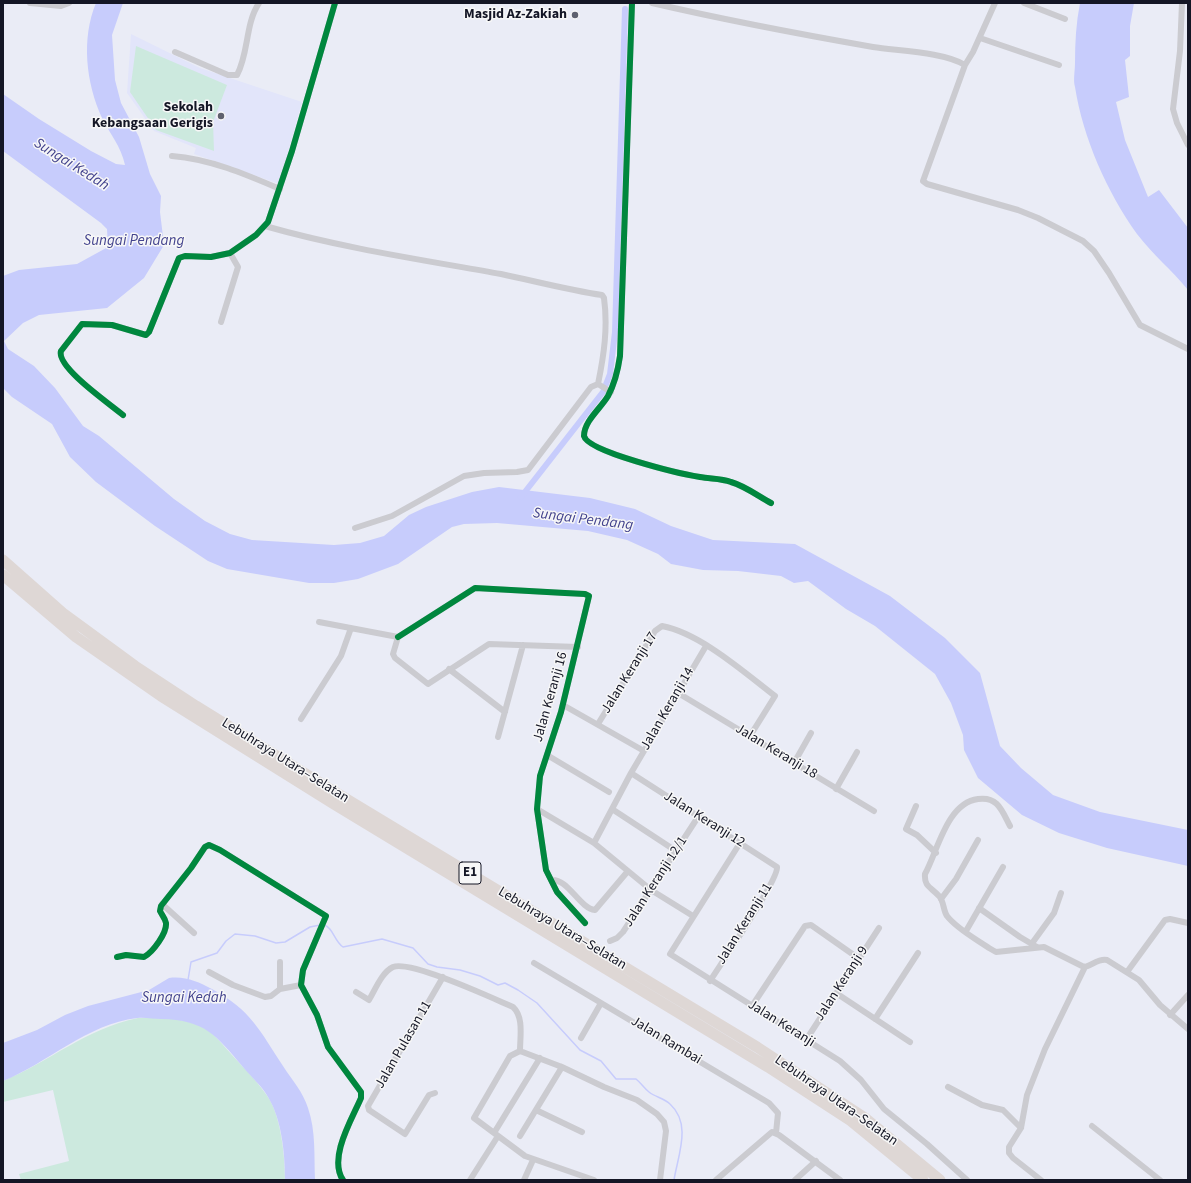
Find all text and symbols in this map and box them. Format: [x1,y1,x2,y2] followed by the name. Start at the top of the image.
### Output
[464,7,567,23] place label: Masjid Az-Zakiah
[570,10,580,20] marker: Masjid Az-Zakiah
[92,100,213,132] place label: Sekolah Kebangsaan Gerigis
[216,111,226,121] marker: Sekolah Kebangsaan Gerigis
[30,135,112,195] water label: Sungai Kedah
[84,233,184,251] water label: Sungai Pendang
[532,505,634,535] water label: Sungai Pendang
[598,629,662,717] street label: Jalan Keranji 17
[530,650,572,744] street label: Jalan Keranji 16
[638,665,698,753] street label: Jalan Keranji 14
[218,715,352,807] street label: Lebuhraya Utara–Selatan
[732,721,820,783] street label: Jalan Keranji 18
[660,788,748,852] street label: Jalan Keranji 12
[620,834,692,930] street label: Jalan Keranji 12/1
[459,862,481,884] road number: E1
[713,880,777,968] street label: Jalan Keranji 11
[495,884,629,974] street label: Lebuhraya Utara–Selatan
[812,943,872,1025] street label: Jalan Keranji 9
[141,990,227,1008] water label: Sungai Kedah
[744,997,818,1051] street label: Jalan Keranji
[372,998,436,1092] street label: Jalan Pulasan 11
[628,1013,704,1069] street label: Jalan Rambai
[771,1052,901,1150] street label: Lebuhraya Utara–Selatan

